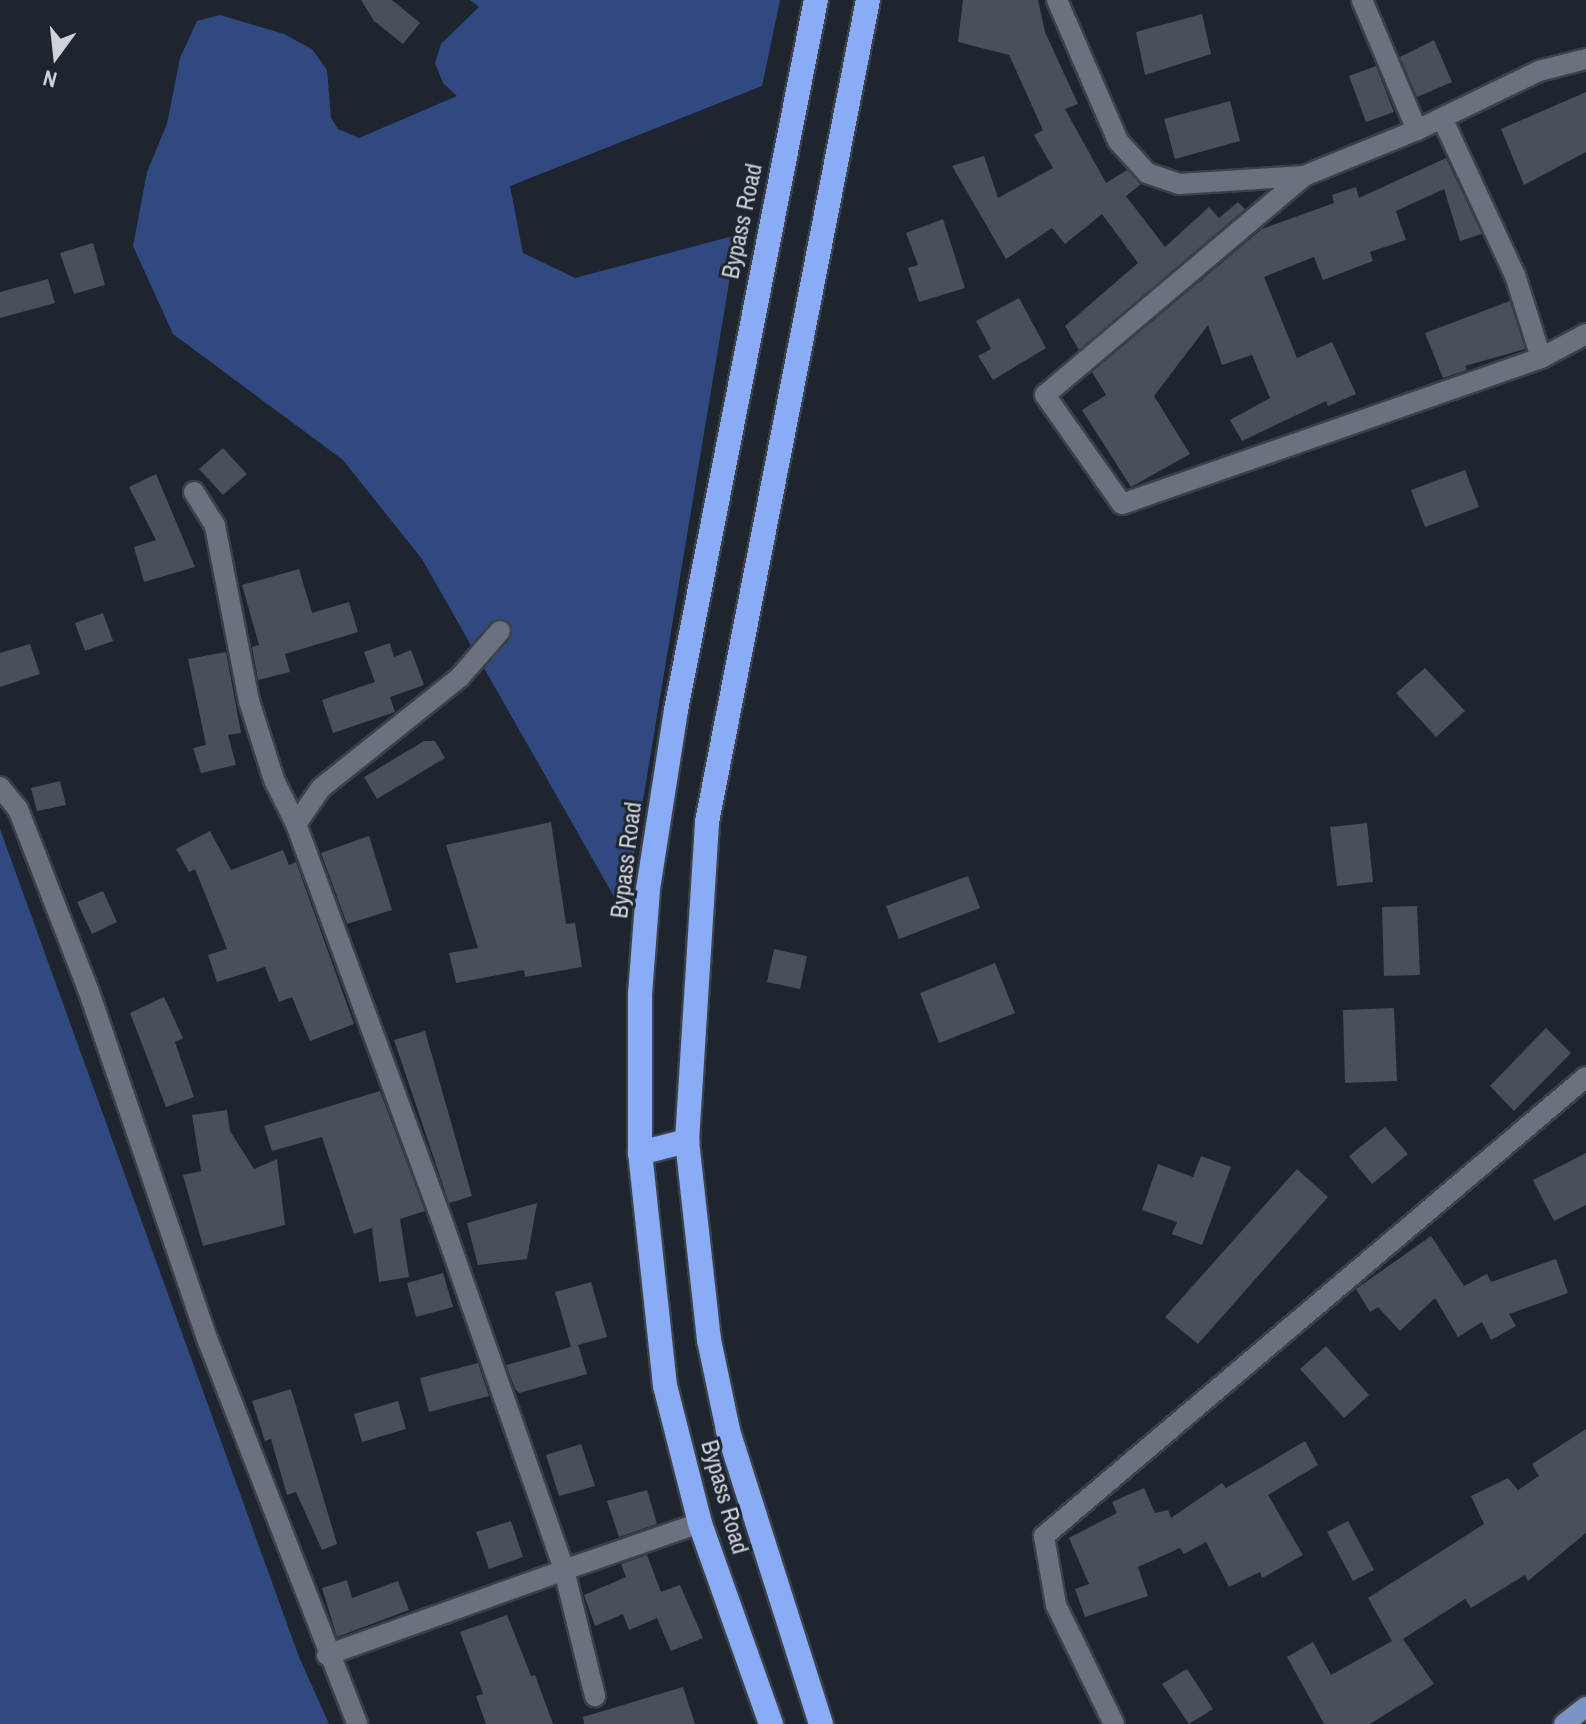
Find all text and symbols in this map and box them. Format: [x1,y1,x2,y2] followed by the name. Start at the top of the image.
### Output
[16,16,96,96] north arrow
[40,63,60,95] text: N
[716,161,768,281] street label: Bypass Road
[605,800,647,920] street label: Bypass Road
[695,1437,755,1557] street label: Bypass Road

